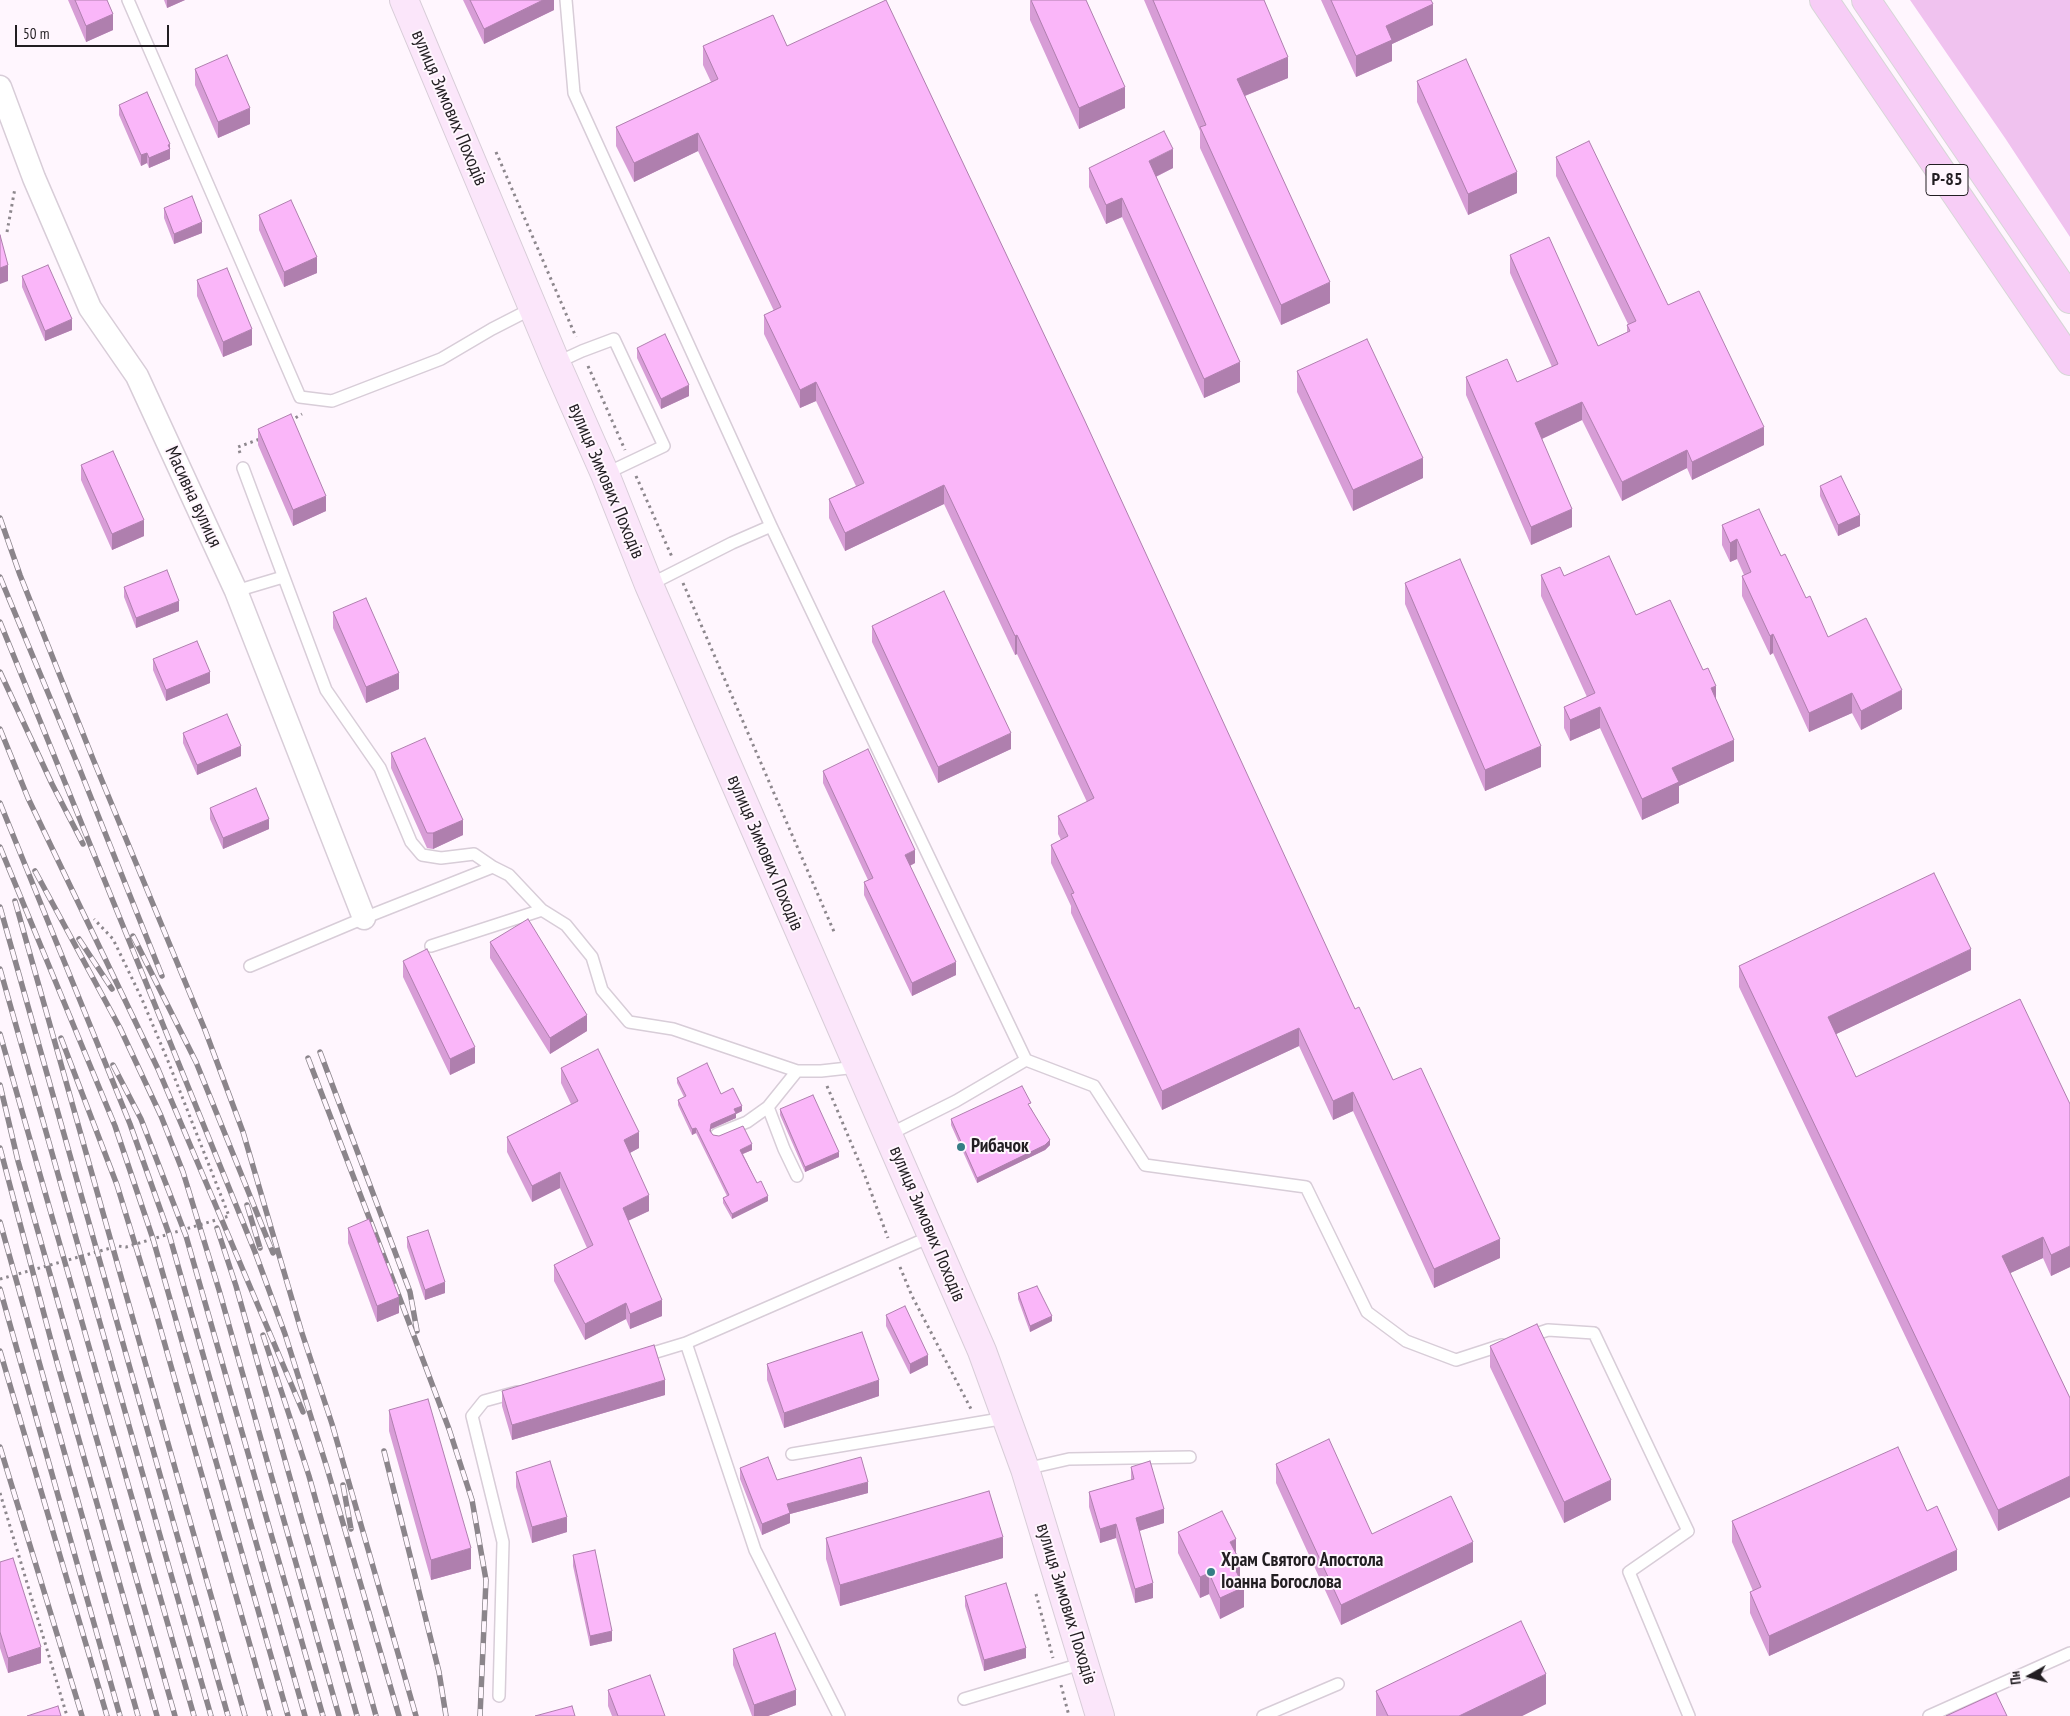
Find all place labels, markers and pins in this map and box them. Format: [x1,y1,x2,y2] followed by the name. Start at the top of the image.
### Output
[971,1136,1029,1158] place label: Рибачок
[955,1141,967,1153] marker: Рибачок
[1221,1550,1383,1594] place label: Храм Святого Апостола Іоанна Богослова
[1205,1566,1217,1578] marker: Храм Святого Апостола Іоанна Богослова

